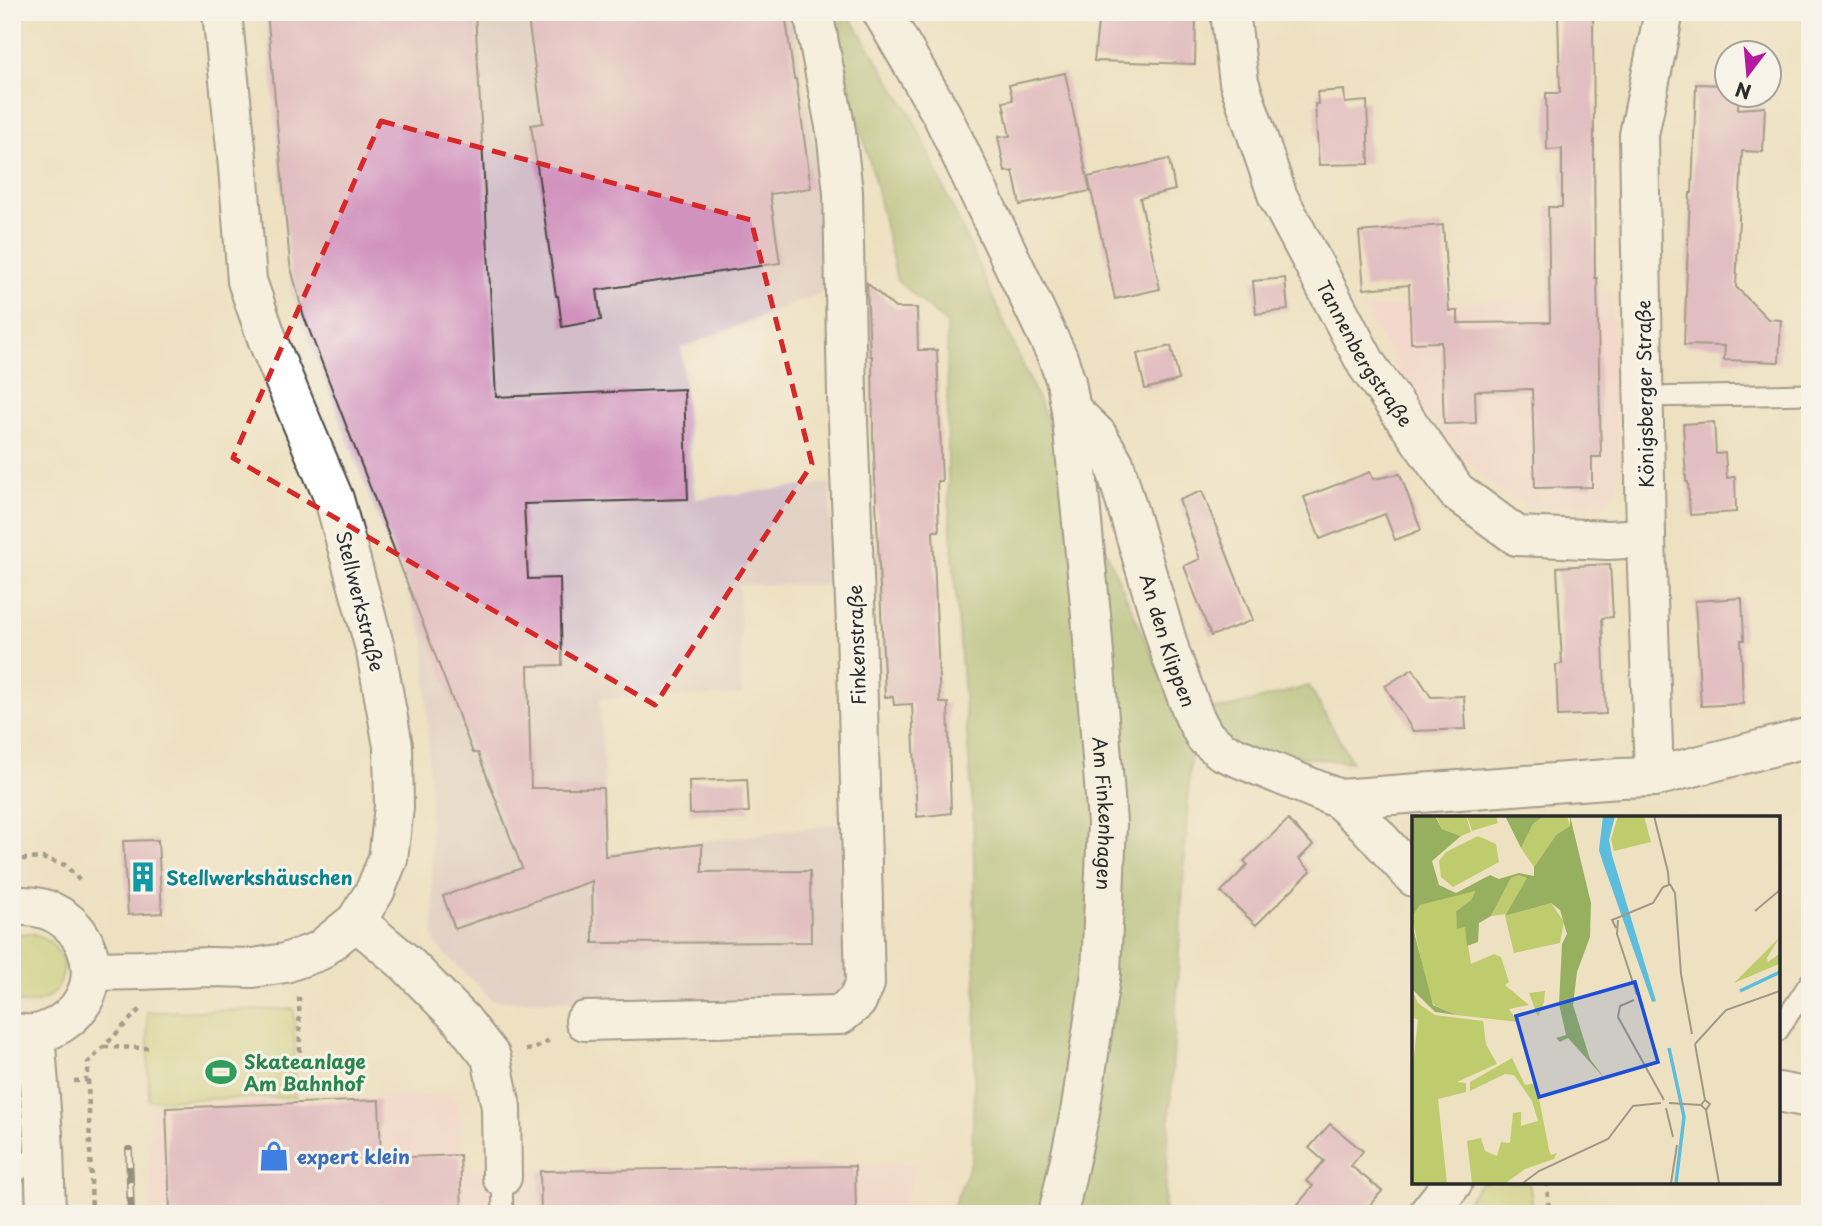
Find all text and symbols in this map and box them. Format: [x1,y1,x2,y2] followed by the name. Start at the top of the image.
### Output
[1714,38,1784,108] north arrow
[1732,76,1754,107] text: N
[1310,275,1420,432] street label: Tannenbergstraße
[1628,300,1660,488] street label: Königsberger Straße
[330,528,392,674] street label: Stellwerkstraße
[1133,570,1203,711] street label: An den Klippen
[840,584,872,706] street label: Finkenstraße
[1086,735,1121,891] street label: Am Finkenhagen
[1412,816,1780,1184] inset map
[126,860,160,894] building icon: Stellwerkshäuschen
[166,863,352,891] place label: Stellwerkshäuschen
[244,1047,366,1097] place label: Skateanlage Am Bahnhof
[204,1055,238,1089] sports icon: Skateanlage Am Bahnhof
[257,1139,291,1173] shop icon: expert klein
[297,1142,410,1170] place label: expert klein

